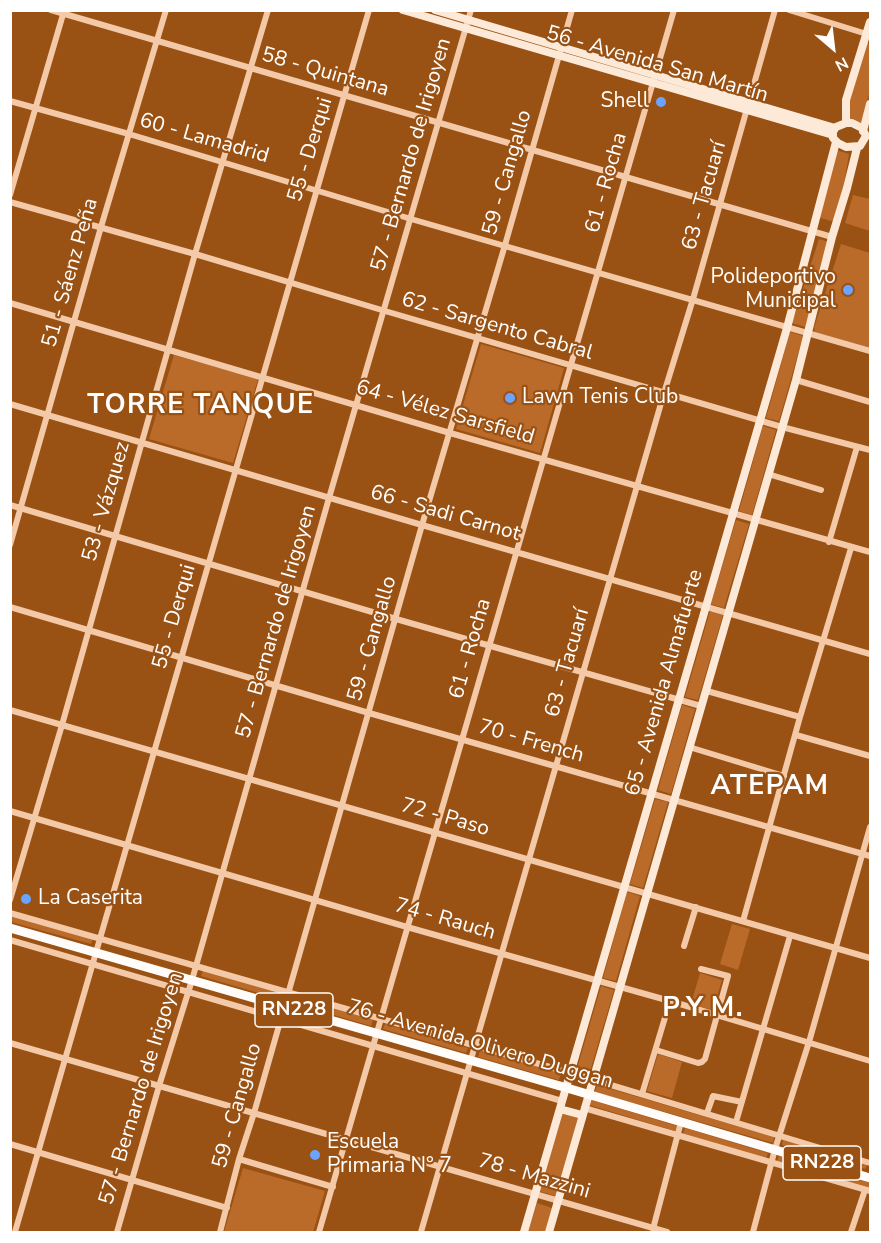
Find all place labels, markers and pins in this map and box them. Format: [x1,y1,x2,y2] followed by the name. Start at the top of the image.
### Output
[601,89,649,115] place label: Shell
[654,95,668,109] marker: Shell
[710,265,836,315] place label: Polideportivo Municipal
[841,283,855,297] marker: Polideportivo Municipal
[522,385,678,411] place label: Lawn Tenis Club
[503,391,517,405] marker: Lawn Tenis Club
[38,886,143,912] place label: La Caserita
[19,892,33,906] marker: La Caserita
[327,1130,452,1180] place label: Escuela Primaria N° 7
[308,1148,322,1162] marker: Escuela Primaria N° 7

